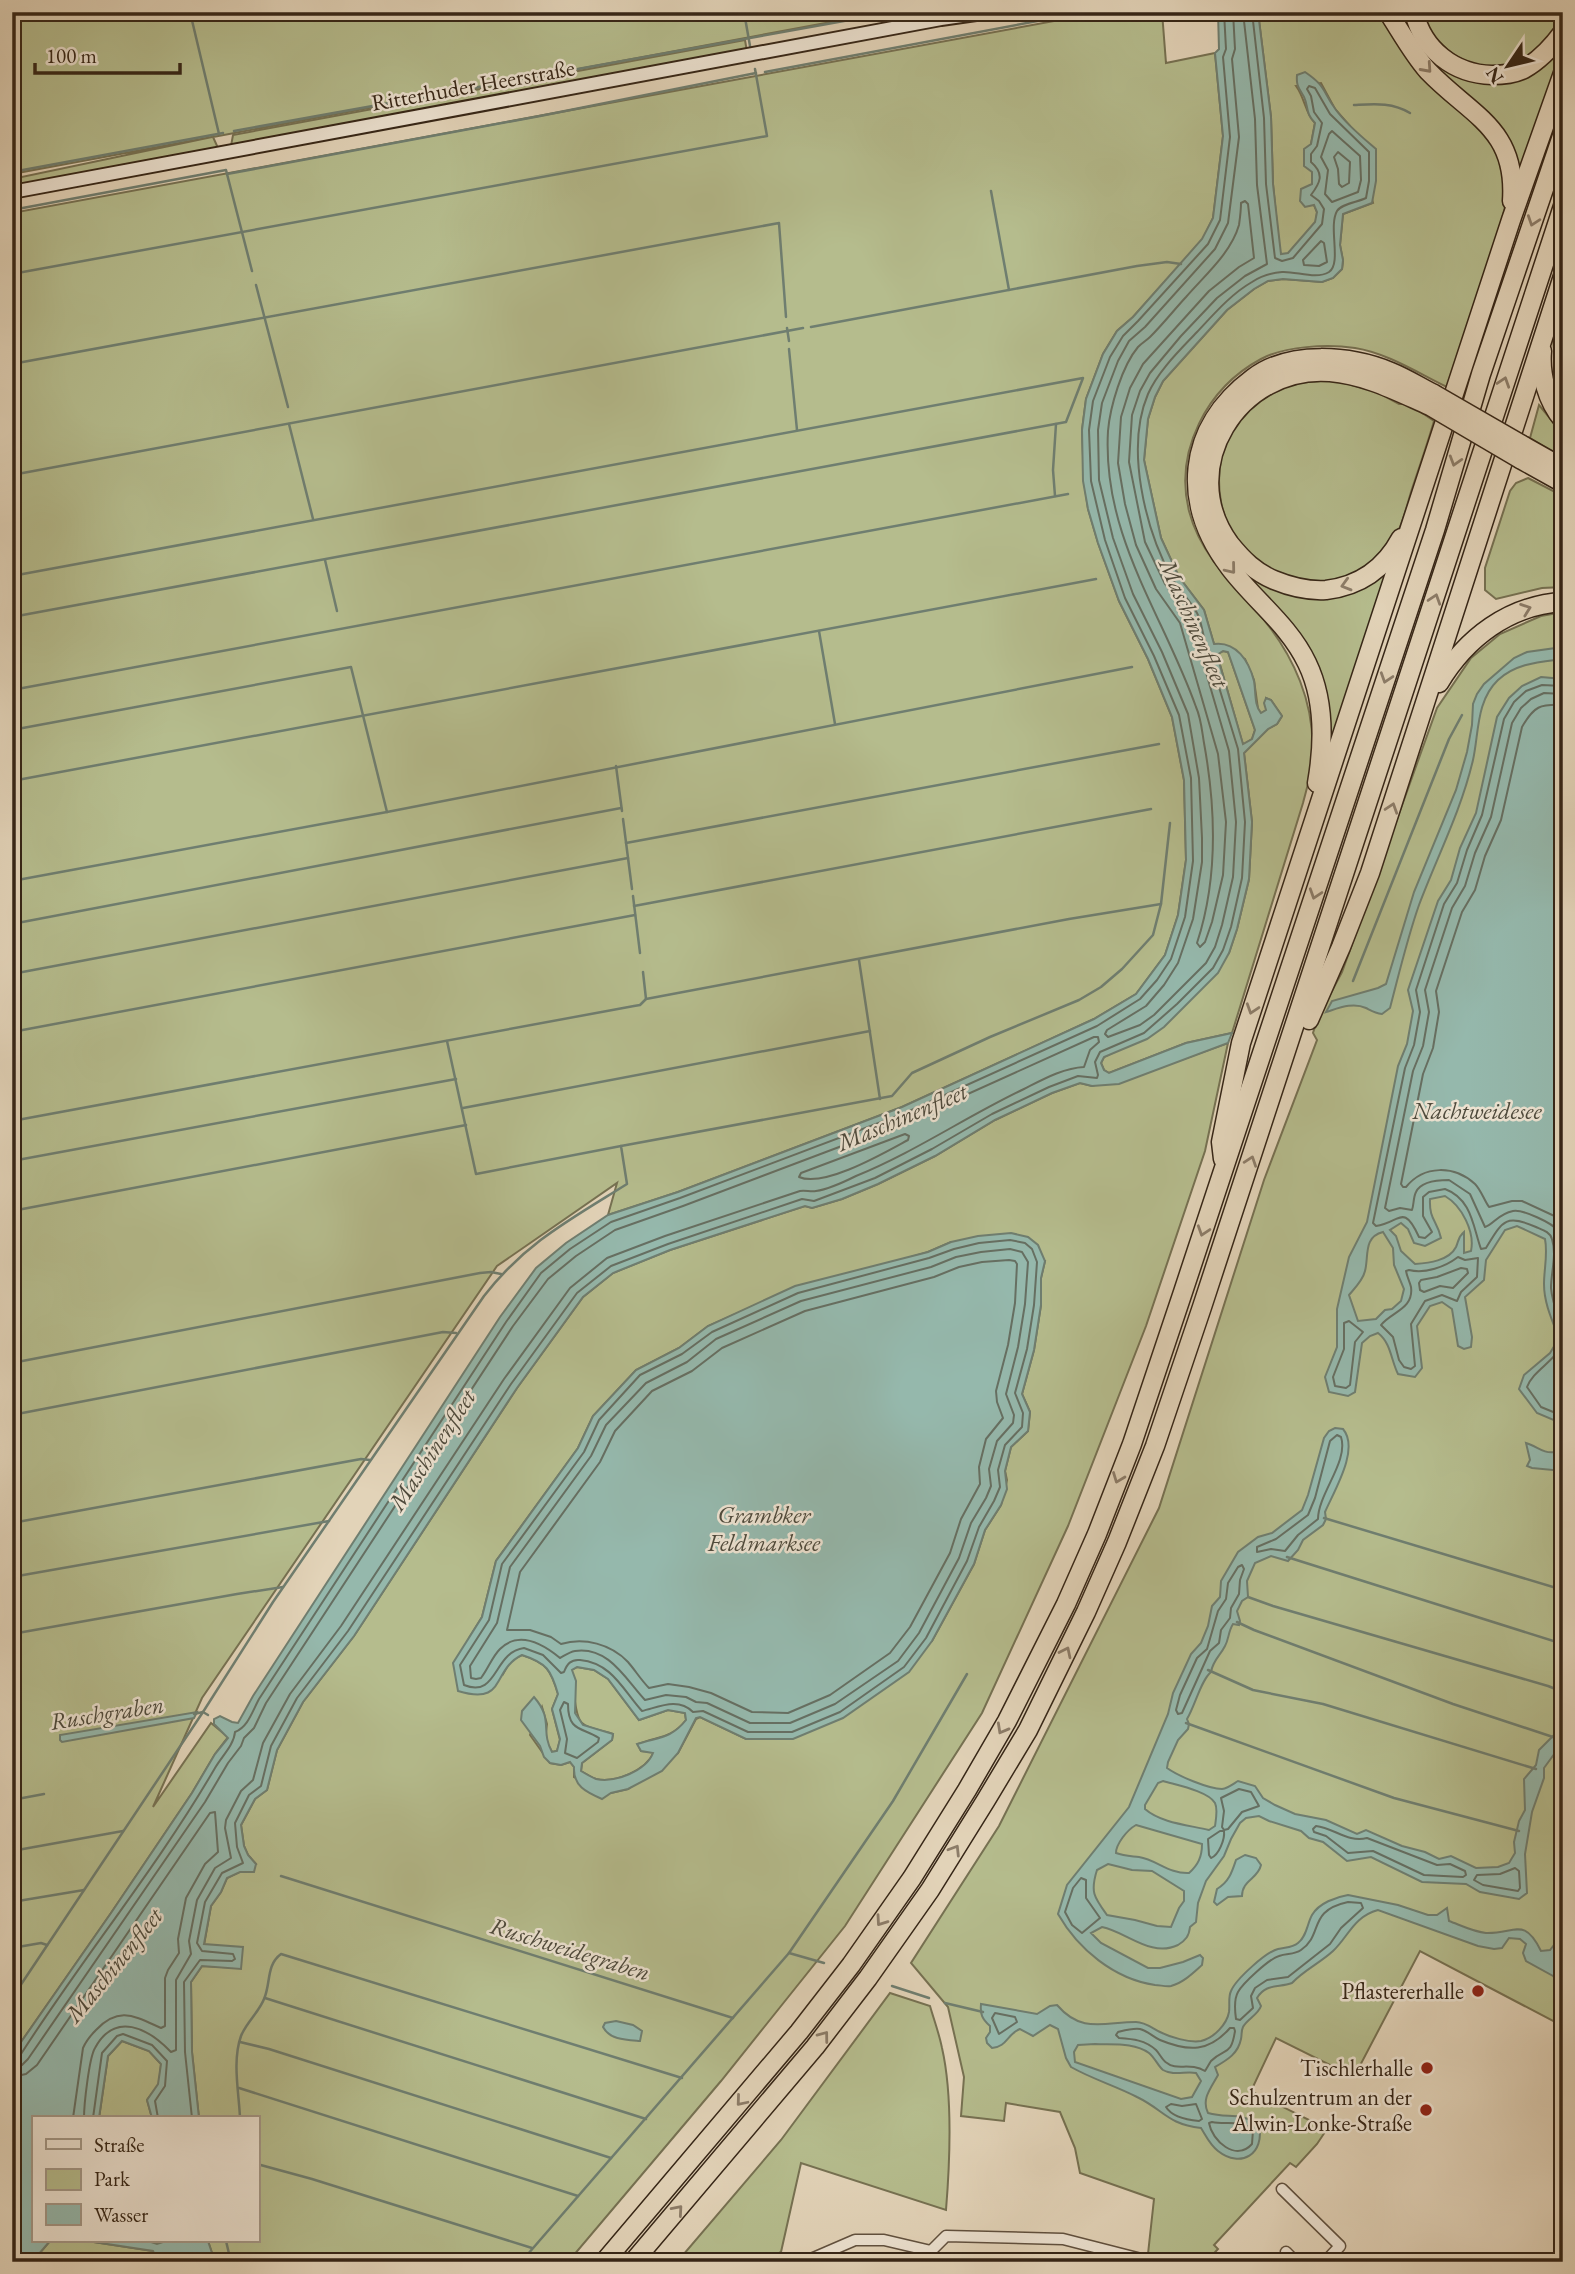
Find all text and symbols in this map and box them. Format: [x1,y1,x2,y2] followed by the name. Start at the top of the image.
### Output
[35,32,180,76] scale bar
[1474,32,1544,102] north arrow
[46,42,97,69] text: 100 m
[369,52,577,118] street label: Ritterhuder Heerstraße
[1419,60,1431,73] one-way arrow
[1479,61,1509,89] text: N
[1527,215,1541,227] one-way arrow
[1496,377,1510,389] one-way arrow
[1449,455,1464,467] one-way arrow
[1151,551,1237,693] water label: Maschinenfleet
[1223,562,1236,574] one-way arrow
[1340,577,1352,592] one-way arrow
[1427,593,1441,606] one-way arrow
[1520,603,1532,617] one-way arrow
[1380,671,1394,683] one-way arrow
[1384,802,1398,815] one-way arrow
[1309,887,1323,899] one-way arrow
[1246,1003,1260,1015] one-way arrow
[830,1075,973,1159] water label: Maschinenfleet
[1411,1095,1542,1126] water label: Nachtweidesee
[1243,1156,1257,1168] one-way arrow
[1197,1225,1212,1237] one-way arrow
[380,1382,483,1518] water label: Maschinenfleet
[1113,1472,1127,1484] one-way arrow
[707,1499,821,1558] water label: Grambker Feldmarksee
[1058,1647,1072,1659] one-way arrow
[48,1688,166,1737] water label: Ruschgraben
[997,1721,1010,1734] one-way arrow
[947,1844,960,1857] one-way arrow
[57,1900,170,2030] water label: Maschinenfleet
[487,1910,654,1988] water label: Ruschweidegraben
[877,1913,889,1926] one-way arrow
[1342,1976,1464,2006] place label: Pflastererhalle
[1470,1983,1486,1999] marker: Pflastererhalle
[816,2031,829,2043] one-way arrow
[1300,2053,1413,2083] place label: Tischlerhalle
[1419,2060,1435,2076] marker: Tischlerhalle
[1229,2082,1412,2138] place label: Schulzentrum an der Alwin-Lonke-Straße
[737,2093,750,2105] one-way arrow
[1418,2102,1434,2118] marker: Schulzentrum an der Alwin-Lonke-Straße
[32,2116,259,2242] legend
[94,2131,145,2158] text: Straße
[94,2165,131,2192] text: Park
[94,2201,148,2228] text: Wasser
[670,2205,682,2218] one-way arrow

